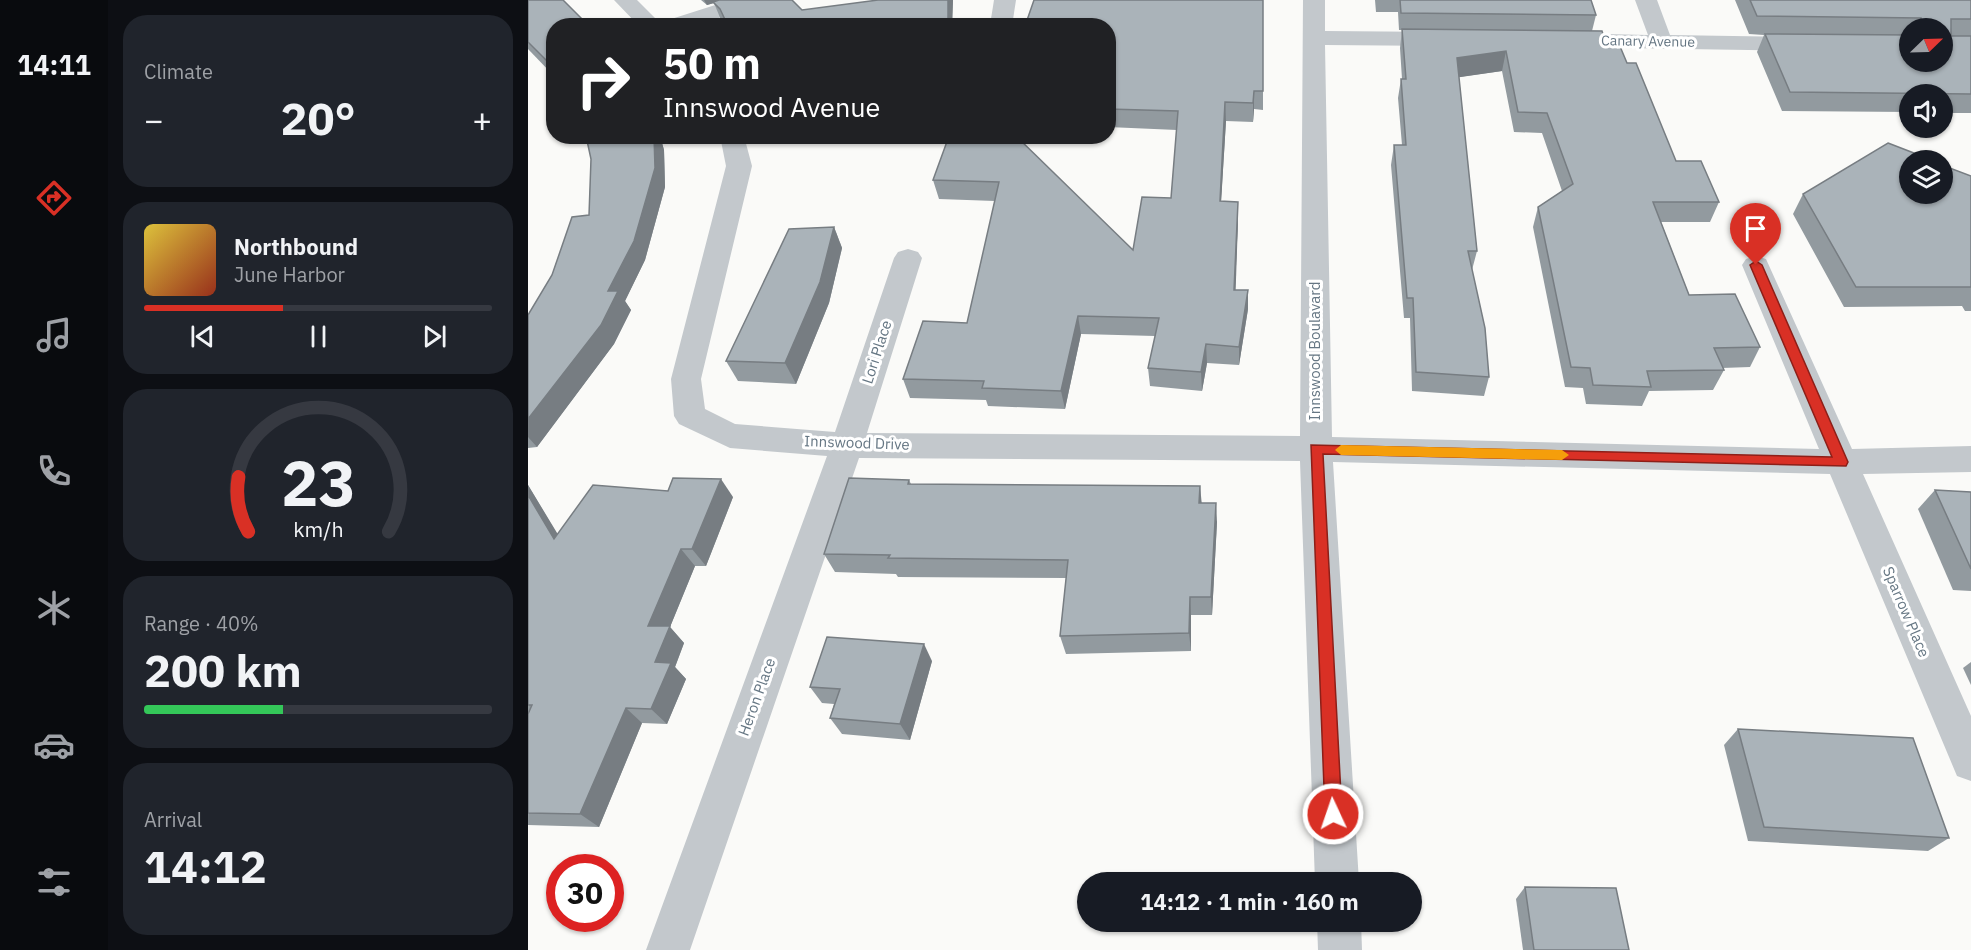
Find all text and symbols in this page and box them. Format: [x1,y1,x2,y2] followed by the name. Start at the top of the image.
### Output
[1899,18,1953,72] north arrow
[1899,18,1953,204] map controls
[1601,31,1695,51] street label: Canary Avenue
[663,36,761,91] text: 50 m
[564,42,642,120] icon: right
[17,47,91,82] text: 14:11
[144,58,213,85] text: Climate
[1899,84,1953,138] button: sound
[280,89,356,147] text: 20°
[663,89,880,124] text: Innswood Avenue
[144,98,164,141] text: −
[472,98,492,141] text: +
[1899,150,1953,204] button: layers
[33,177,75,219] icon: directions
[1730,203,1781,265] pin
[1739,212,1772,245] icon: arrive
[234,232,358,261] text: Northbound
[234,261,345,288] text: June Harbor
[1305,282,1324,420] street label: Innswood Boulavard
[33,314,75,356] icon: music
[857,318,896,386] street label: Lori Place
[186,320,219,353] icon: previous
[302,320,335,353] icon: pause
[418,320,451,353] icon: next
[804,431,910,454] street label: Innswood Drive
[281,442,355,523] text: 23
[33,450,75,492] icon: phone
[293,515,343,543] text: km/h
[1879,564,1934,660] street label: Sparrow Place
[33,587,75,629] icon: climate
[144,610,259,637] text: Range · 40%
[144,641,302,699] text: 200 km
[734,655,779,738] street label: Heron Place
[33,724,75,766] icon: car
[1301,782,1365,846] position arrow
[144,806,202,833] text: Arrival
[144,837,267,895] text: 14:12
[546,854,624,932] speed limit sign: 30
[33,861,75,903] icon: filters
[1140,887,1359,916] text: 14:12 · 1 min · 160 m

